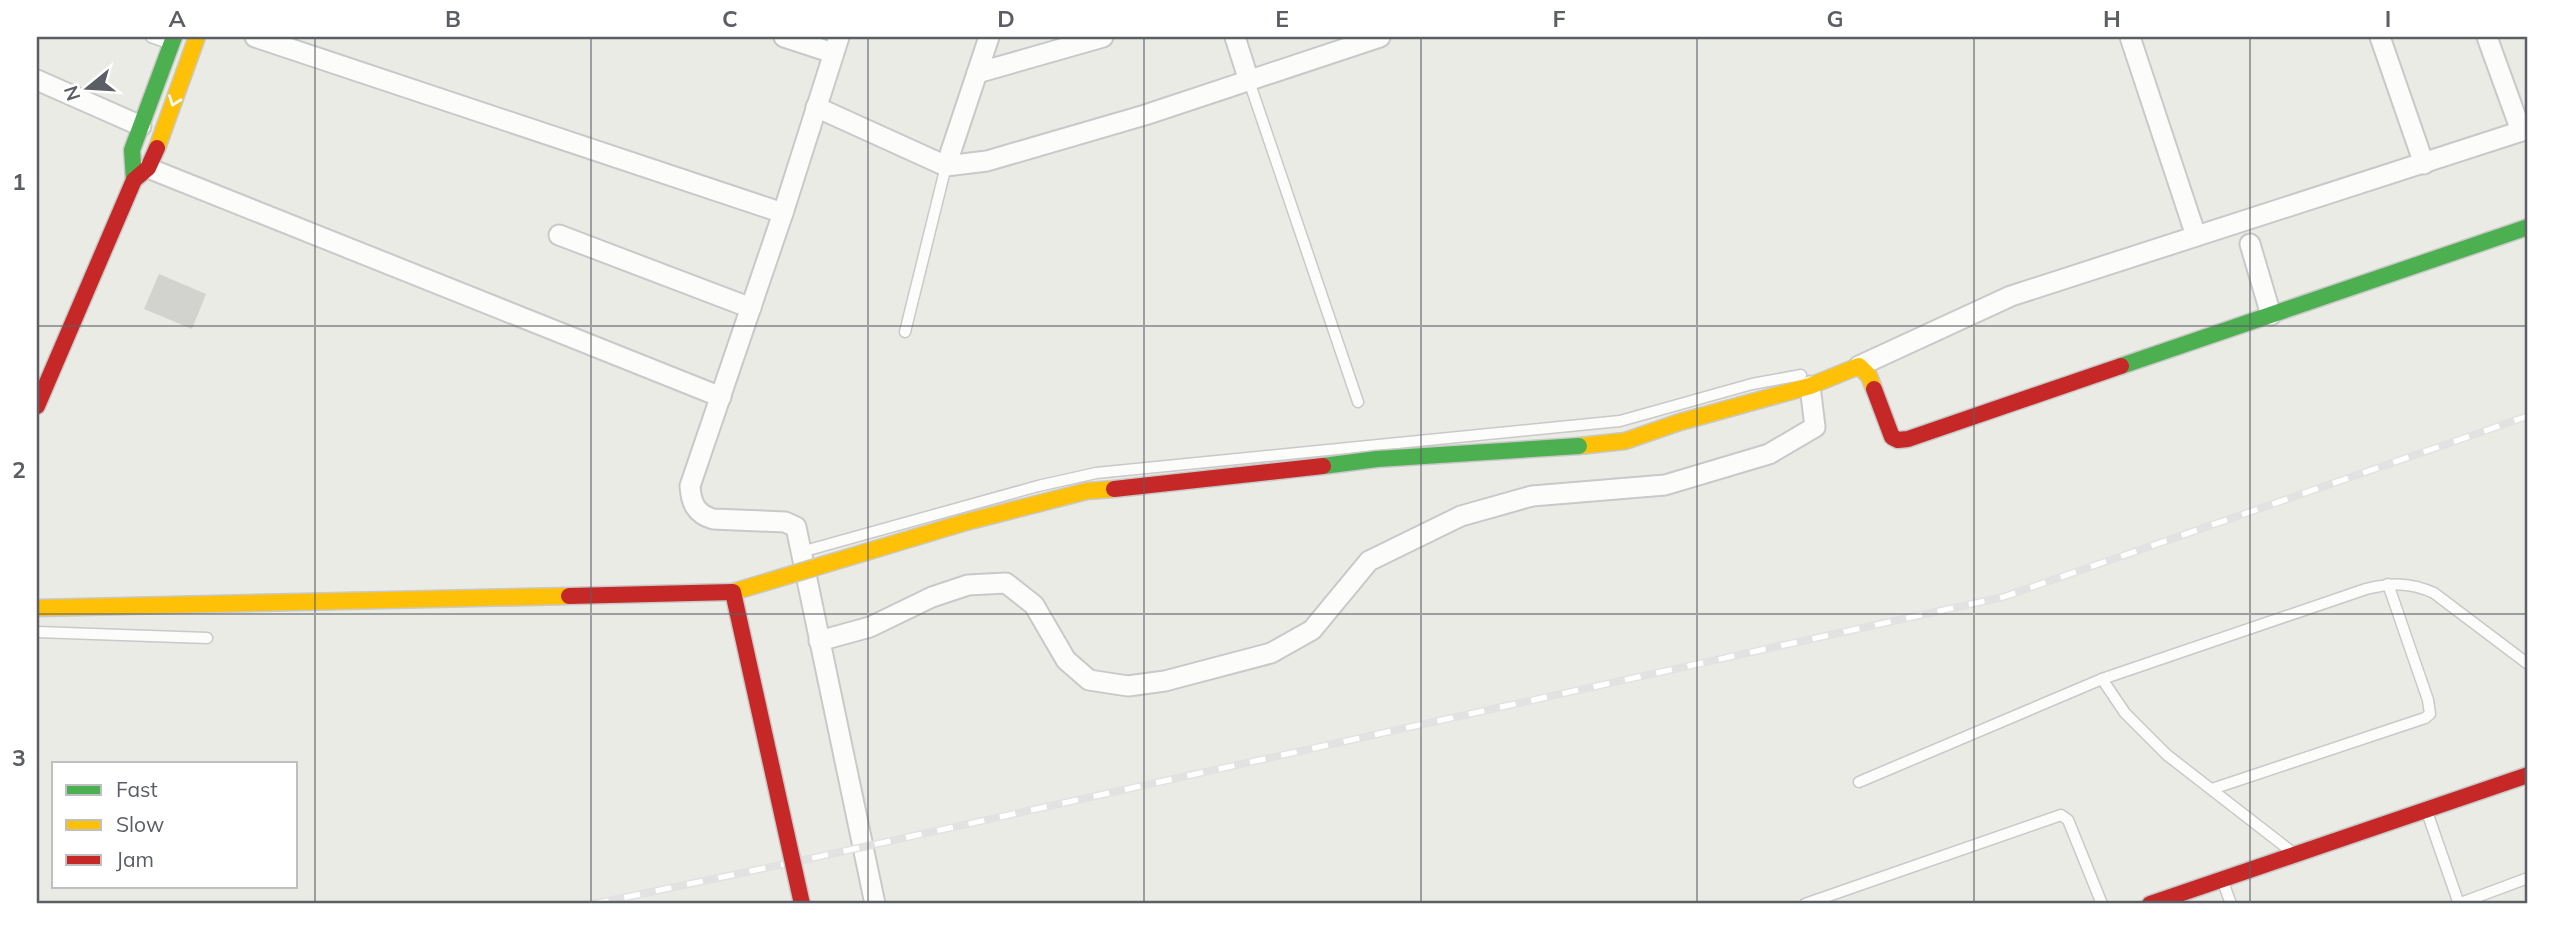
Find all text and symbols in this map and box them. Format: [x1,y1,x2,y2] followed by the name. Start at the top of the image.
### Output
[168,4,186,33] text: A
[445,4,461,33] text: B
[722,4,738,33] text: C
[997,4,1015,33] text: D
[1275,4,1289,33] text: E
[1552,4,1566,33] text: F
[1826,4,1844,33] text: G
[2103,4,2121,33] text: H
[2385,4,2391,33] text: I
[52,52,122,122] north arrow
[58,83,85,104] text: N
[168,95,182,107] one-way arrow
[12,167,26,196] text: 1
[12,455,26,484] text: 2
[12,743,26,772] text: 3
[52,762,298,888] legend
[116,776,158,802] text: Fast
[116,811,164,837] text: Slow
[116,846,154,872] text: Jam

